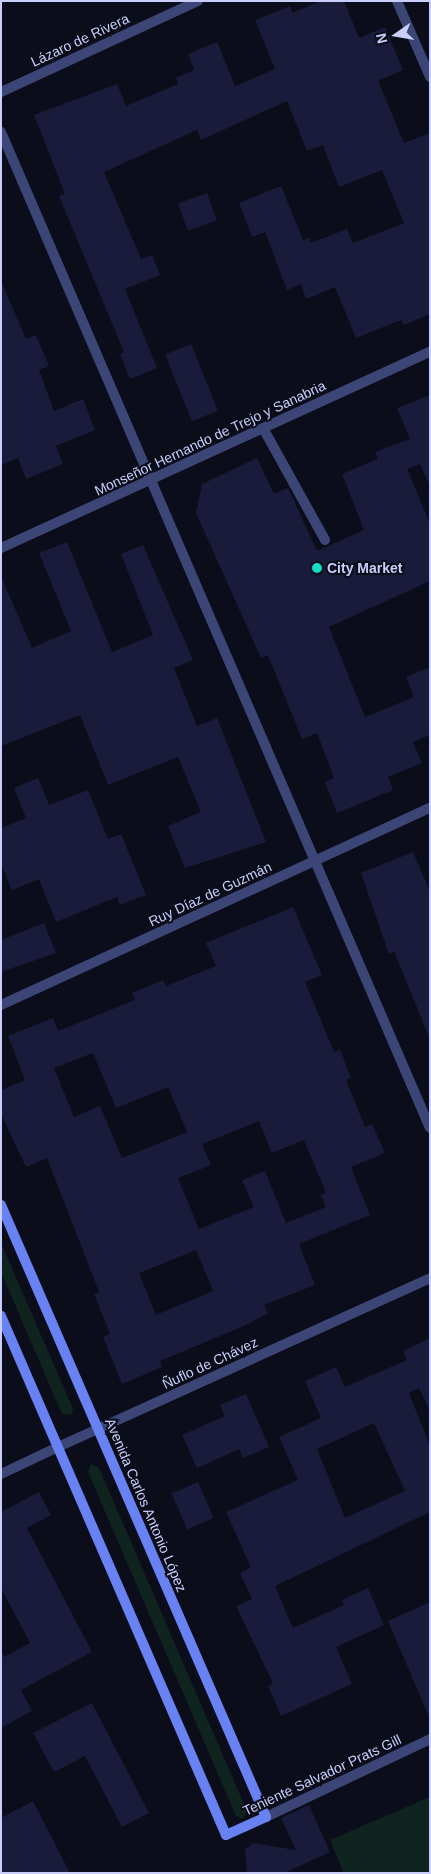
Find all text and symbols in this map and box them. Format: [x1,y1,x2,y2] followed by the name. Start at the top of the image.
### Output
[28,10,132,70] street label: Lázaro de Rivera
[371,10,421,60] north arrow
[372,32,390,45] text: N
[92,377,328,499] street label: Monseñor Hernando de Trejo y Sanabria
[327,560,402,576] place label: City Market
[311,562,323,574] marker: City Market
[146,858,274,930] street label: Ruy Díaz de Guzmán
[160,1334,260,1392] street label: Ñuflo de Chávez
[102,1415,190,1595] street label: Avenida Carlos Antonio López
[240,1731,404,1819] street label: Teniente Salvador Prats Gill

